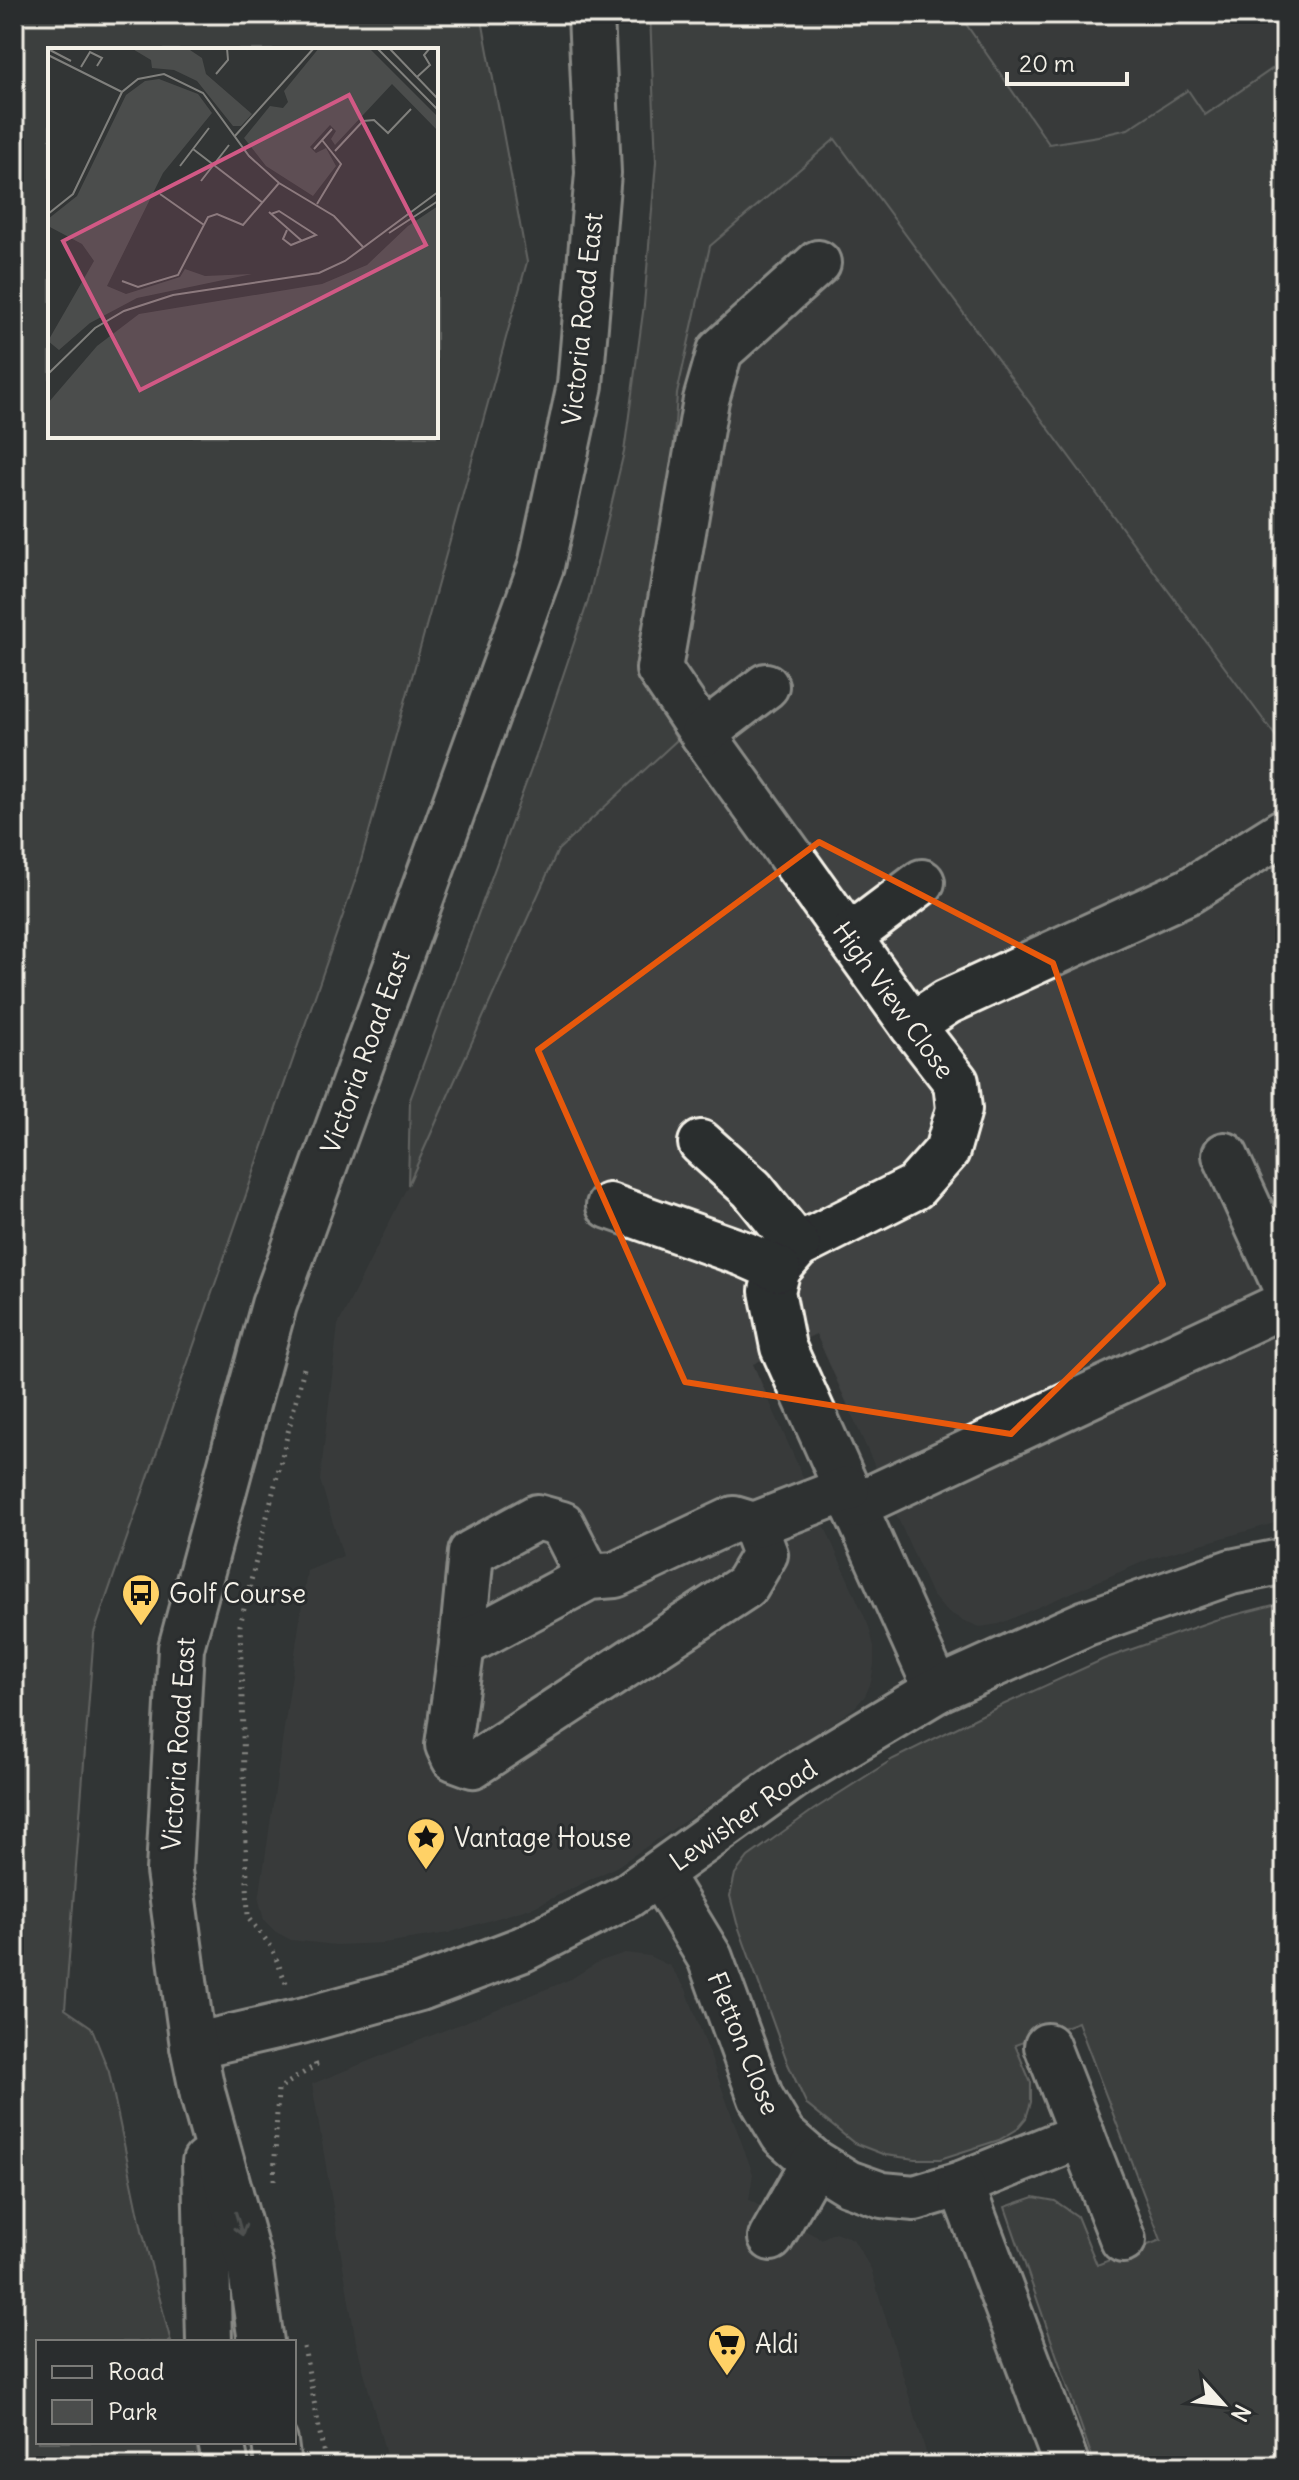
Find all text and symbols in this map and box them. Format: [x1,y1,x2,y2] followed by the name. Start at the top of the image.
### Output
[1007,36,1127,86] scale bar
[48,48,438,438] inset map
[1019,48,1075,78] text: 20 m
[554,211,610,427] street label: Victoria Road East
[826,915,962,1085] street label: High View Close
[313,946,417,1158] street label: Victoria Road East
[120,1572,162,1627] bus stop icon: Golf Course
[169,1577,306,1610] place label: Golf Course
[154,1636,202,1852] street label: Victoria Road East
[663,1752,823,1878] street label: Lewisher Road
[405,1816,447,1871] place icon: Vantage House
[454,1821,631,1854] place label: Vantage House
[700,1967,788,2119] street label: Fletton Close
[232,2211,247,2237] one-way arrow
[706,2322,748,2377] supermarket icon: Aldi
[755,2327,799,2360] place label: Aldi
[36,2340,296,2444] legend
[108,2356,164,2386] text: Road
[1183,2364,1263,2444] north arrow
[108,2396,158,2426] text: Park
[1225,2400,1257,2426] text: N

